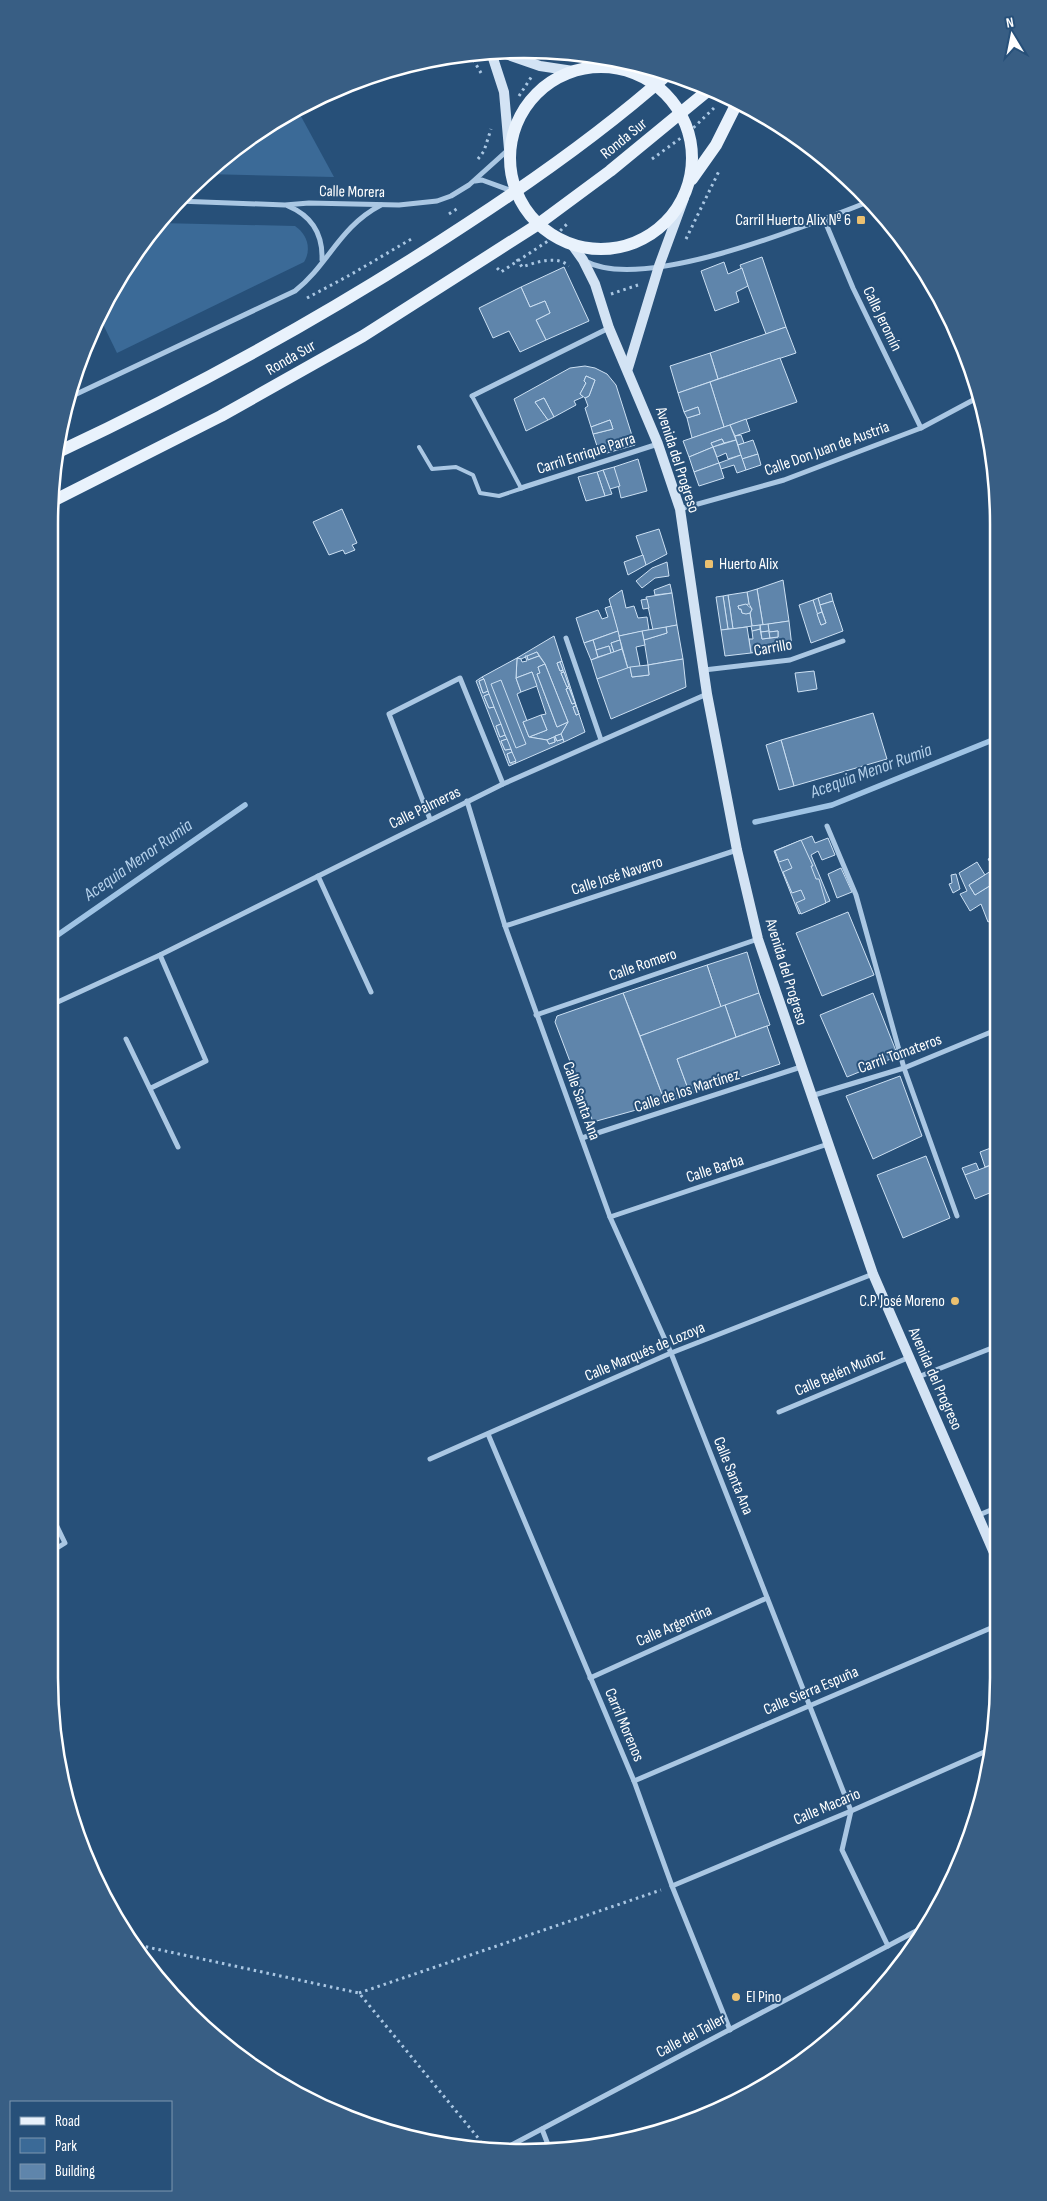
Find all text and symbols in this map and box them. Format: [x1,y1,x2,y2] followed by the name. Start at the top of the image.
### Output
[987,10,1037,60] north arrow
[1005,14,1015,32] text: N
[597,114,651,163] street label: Ronda Sur
[319,182,385,202] street label: Calle Morera
[735,211,851,230] place label: Carril Huerto Alix Nº 6
[855,214,867,226] marker: Carril Huerto Alix Nº 6
[858,284,906,354] street label: Calle Jeromín
[263,336,320,380] street label: Ronda Sur
[651,404,703,515] street label: Avenida del Progreso
[762,418,892,480] street label: Calle Don Juan de Austria
[534,429,638,479] street label: Carril Enrique Parra
[719,555,778,574] place label: Huerto Alix
[703,558,715,570] marker: Huerto Alix
[752,635,794,661] street label: Carrillo
[807,739,935,803] water label: Acequia Menor Rumia
[386,782,464,833] street label: Calle Palmeras
[79,814,197,906] water label: Acequia Menor Rumia
[569,852,665,900] street label: Calle José Navarro
[761,916,811,1027] street label: Avenida del Progreso
[607,945,679,985] street label: Calle Romero
[856,1030,945,1078] street label: Carril Tomateros
[558,1059,604,1143] street label: Calle Santa Ana
[632,1065,742,1117] street label: Calle de los Martínez
[684,1151,746,1187] street label: Calle Barba
[859,1292,945,1311] place label: C.P. José Moreno
[949,1295,961,1307] marker: C.P. José Moreno
[582,1318,708,1386] street label: Calle Marqués de Lozoya
[904,1324,966,1433] street label: Avenida del Progreso
[792,1345,888,1401] street label: Calle Belén Muñoz
[709,1434,757,1518] street label: Calle Santa Ana
[633,1601,715,1651] street label: Calle Argentina
[761,1662,861,1720] street label: Calle Sierra Espuña
[600,1686,648,1765] street label: Carril Morenos
[791,1784,863,1830] street label: Calle Macario
[746,1988,781,2007] place label: El Pino
[730,1991,742,2003] marker: El Pino
[653,2010,729,2062] street label: Calle del Taller
[10,2101,172,2191] legend
[55,2112,80,2131] text: Road
[55,2137,77,2156] text: Park
[55,2162,95,2181] text: Building

